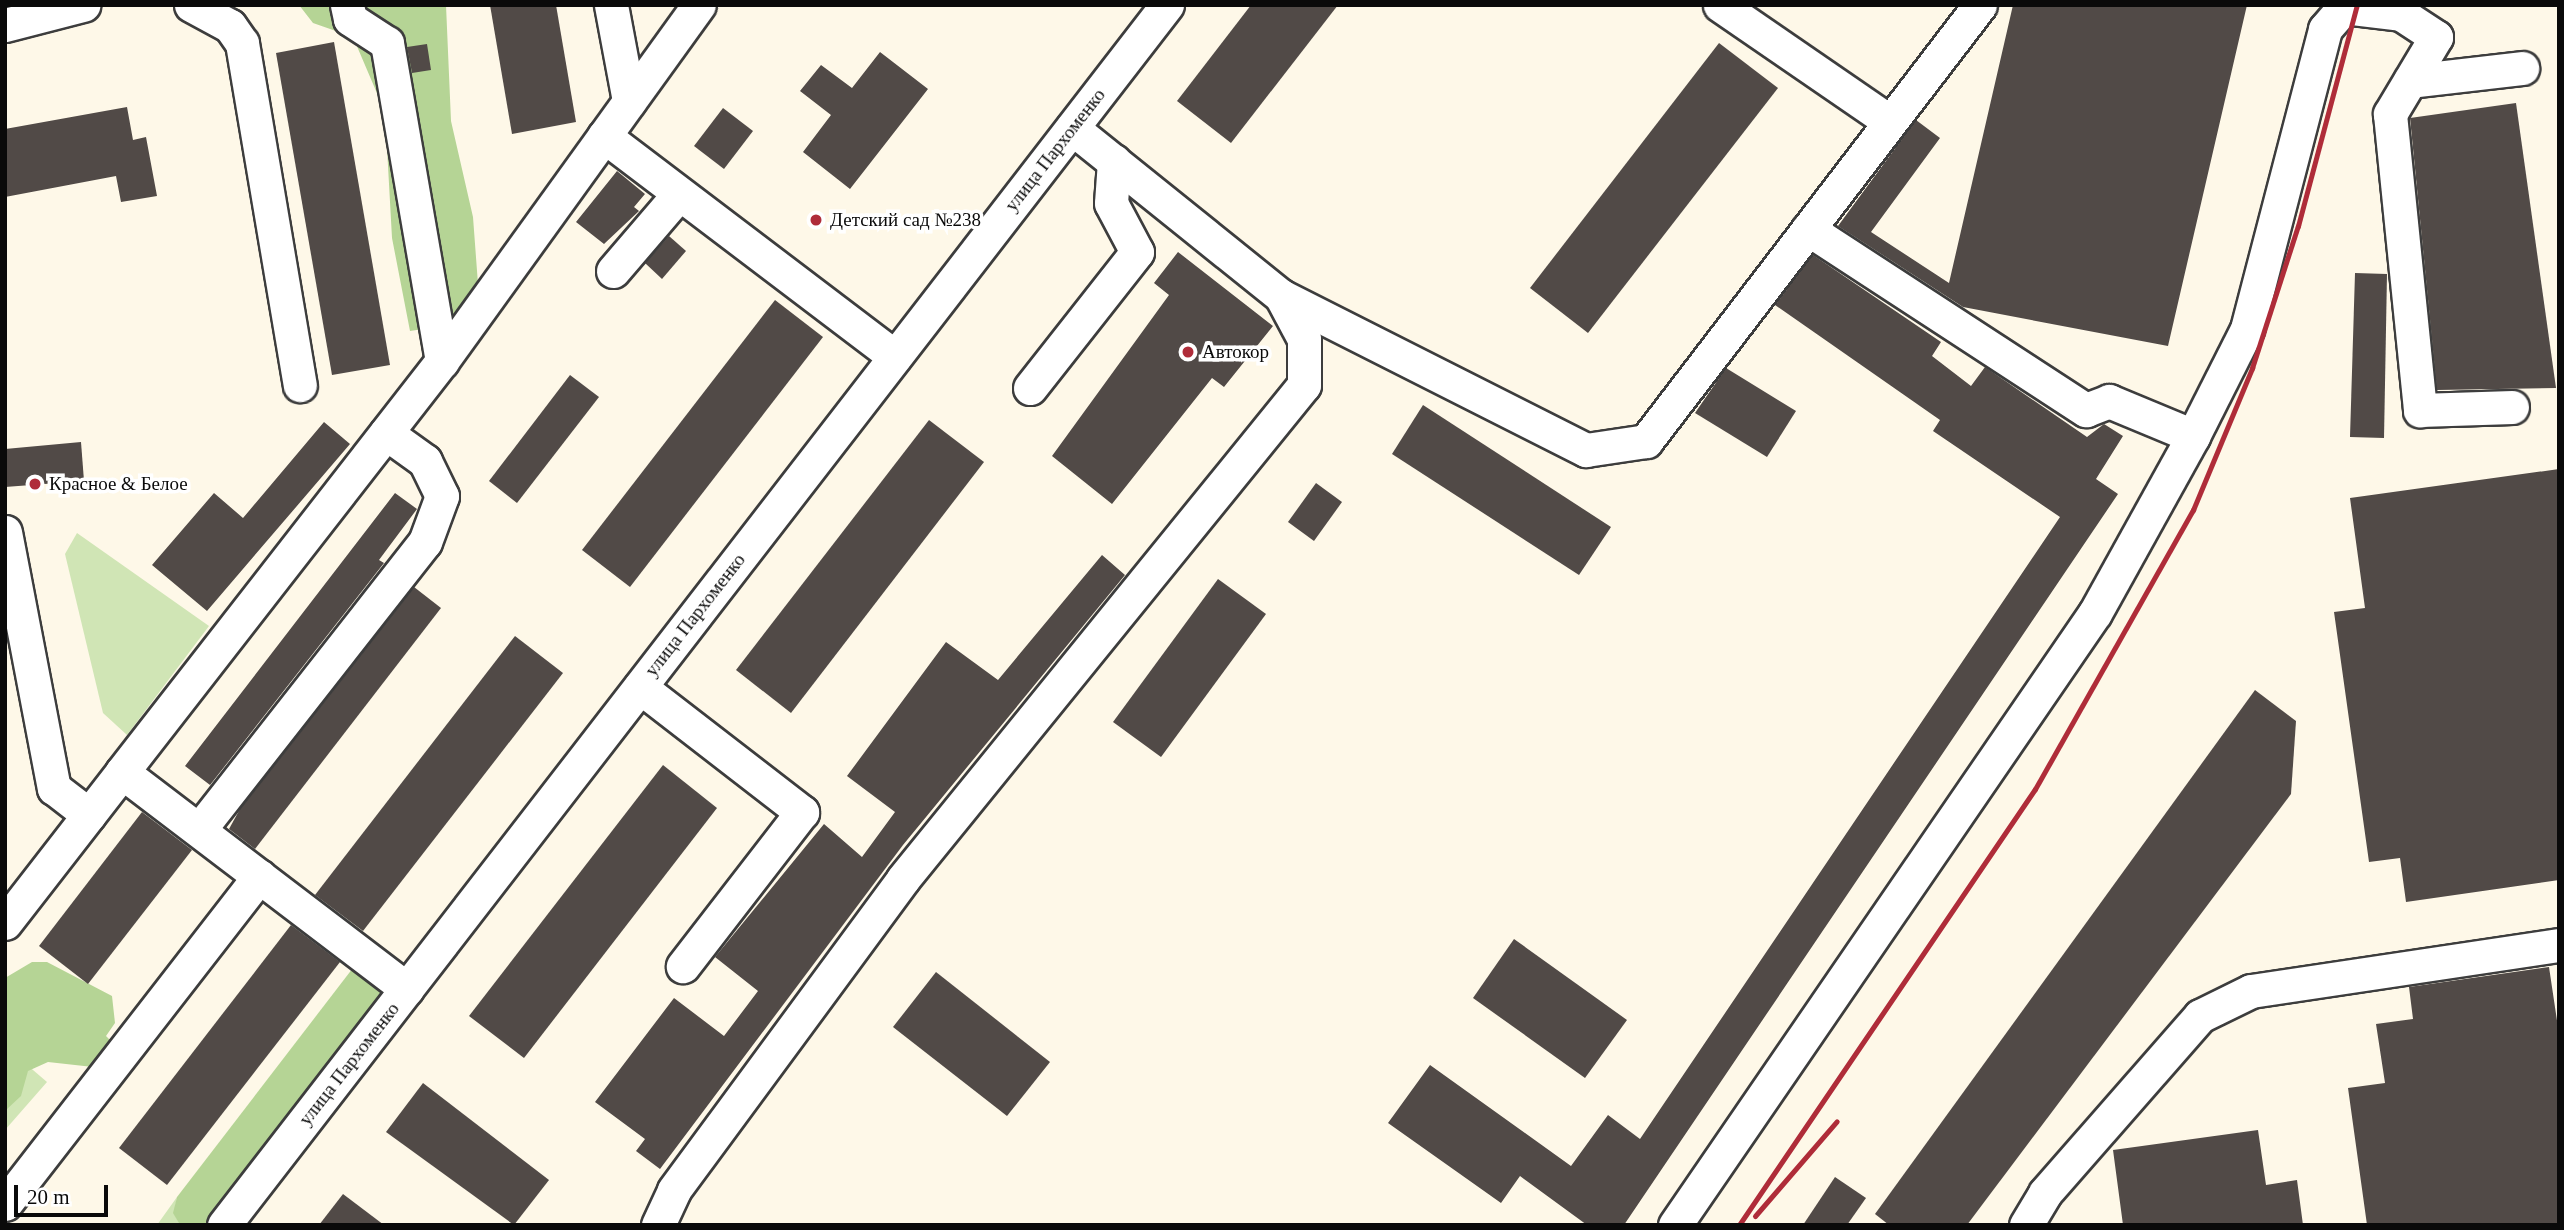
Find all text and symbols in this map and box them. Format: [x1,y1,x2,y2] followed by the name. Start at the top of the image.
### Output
[1000,84,1110,216] street label: улица Пархоменко
[830,209,981,231] place label: Детский сад №238
[808,212,824,228] marker: Детский сад №238
[1202,341,1269,363] place label: Автокор
[1180,344,1196,360] marker: Автокор
[49,473,188,495] place label: Красное & Белое
[27,476,43,492] marker: Красное & Белое
[640,549,750,681] street label: улица Пархоменко
[294,998,404,1130] street label: улица Пархоменко
[18,1170,112,1214] scale bar
[27,1185,70,1209] text: 20 m

